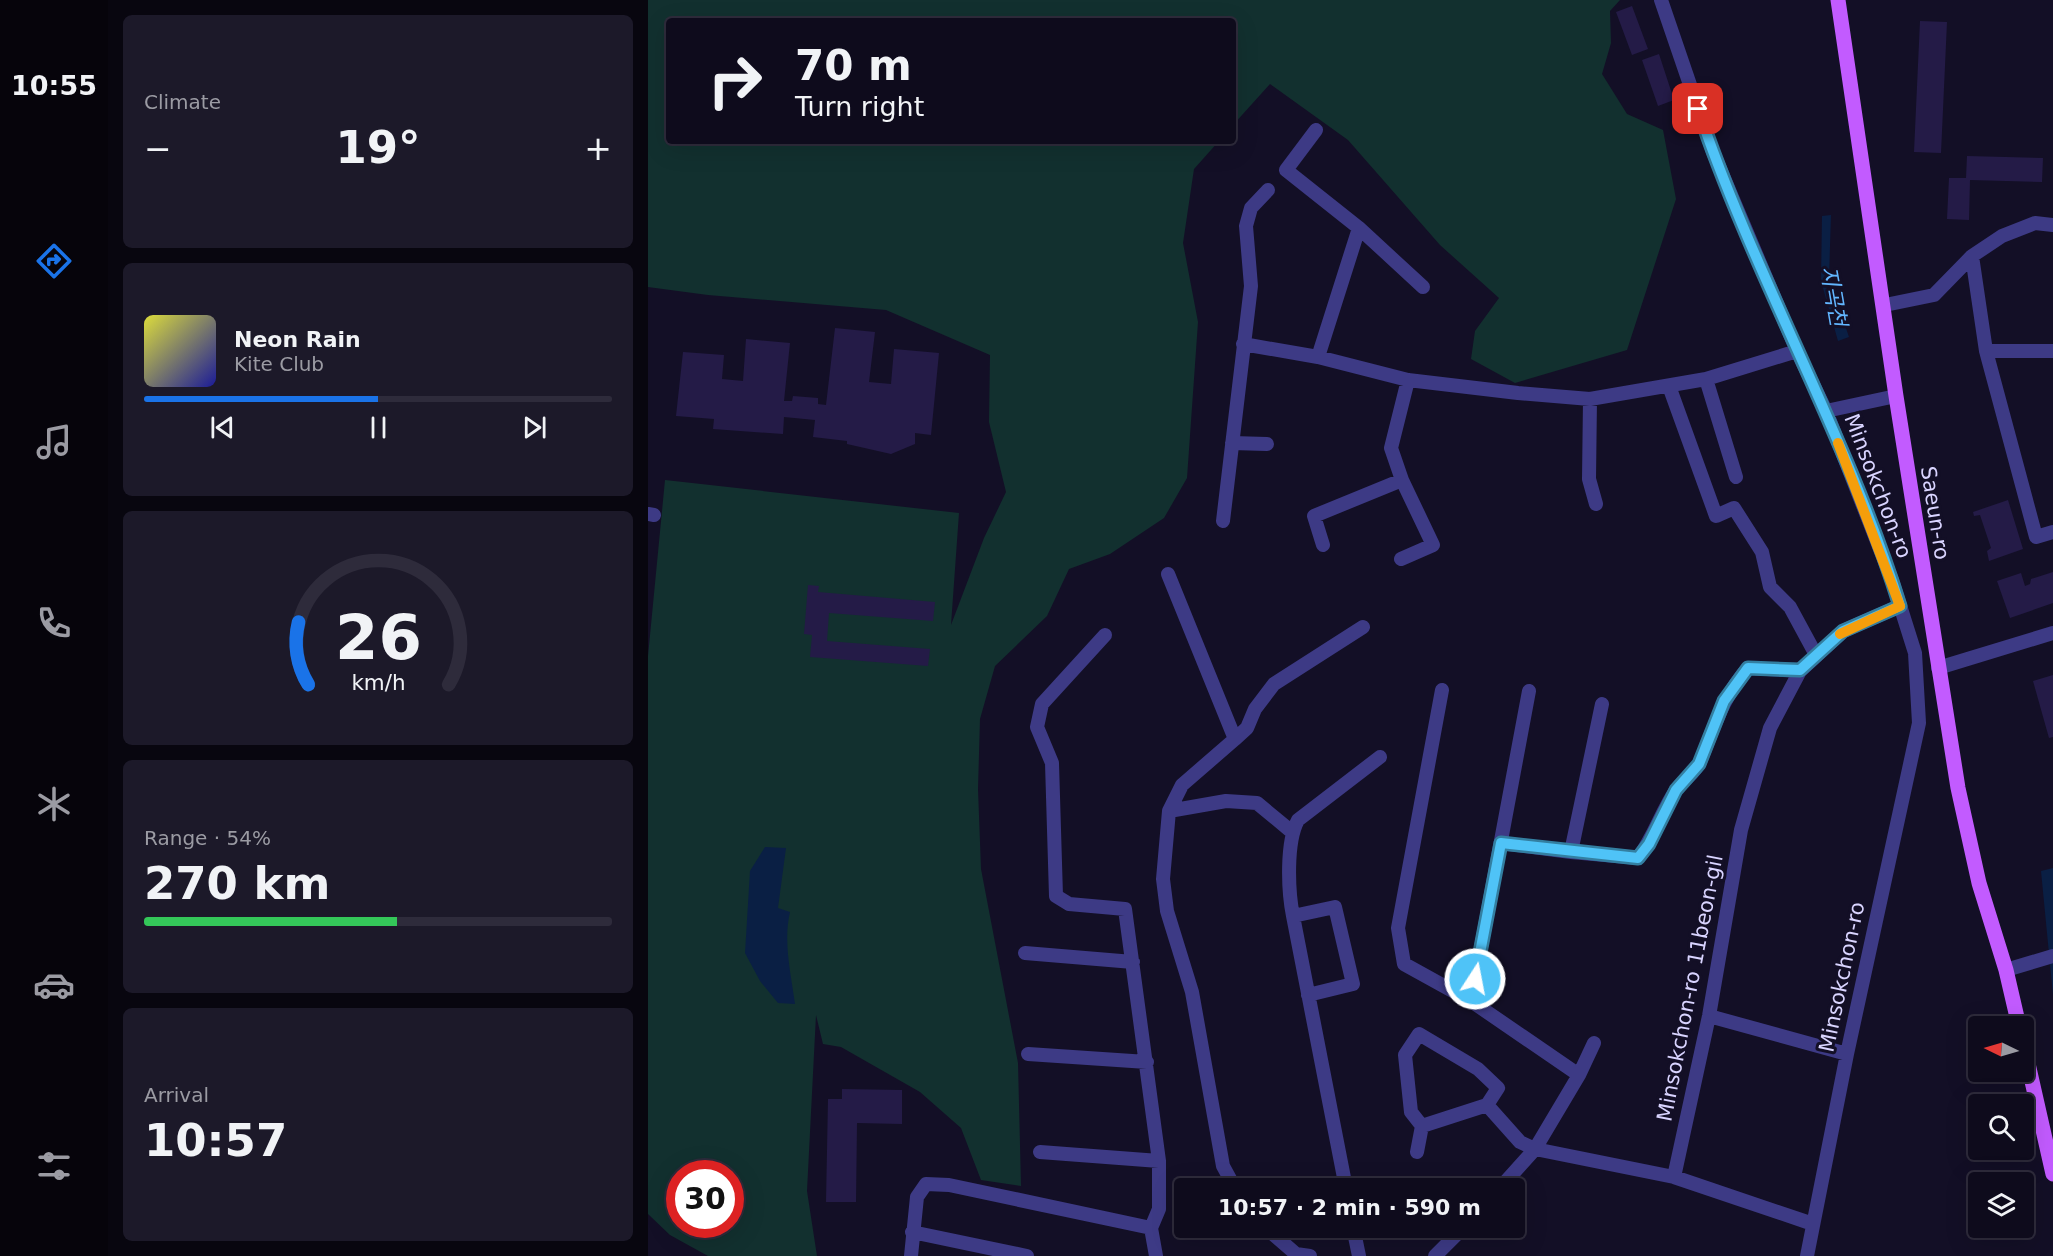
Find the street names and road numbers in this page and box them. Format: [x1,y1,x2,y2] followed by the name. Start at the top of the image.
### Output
[1839,410,1917,562] street label: Minsokchon-ro
[1916,465,1954,561] street label: Saeun-ro
[1652,853,1728,1123] street label: Minsokchon-ro 11beon-gil
[1814,900,1870,1054] street label: Minsokchon-ro

